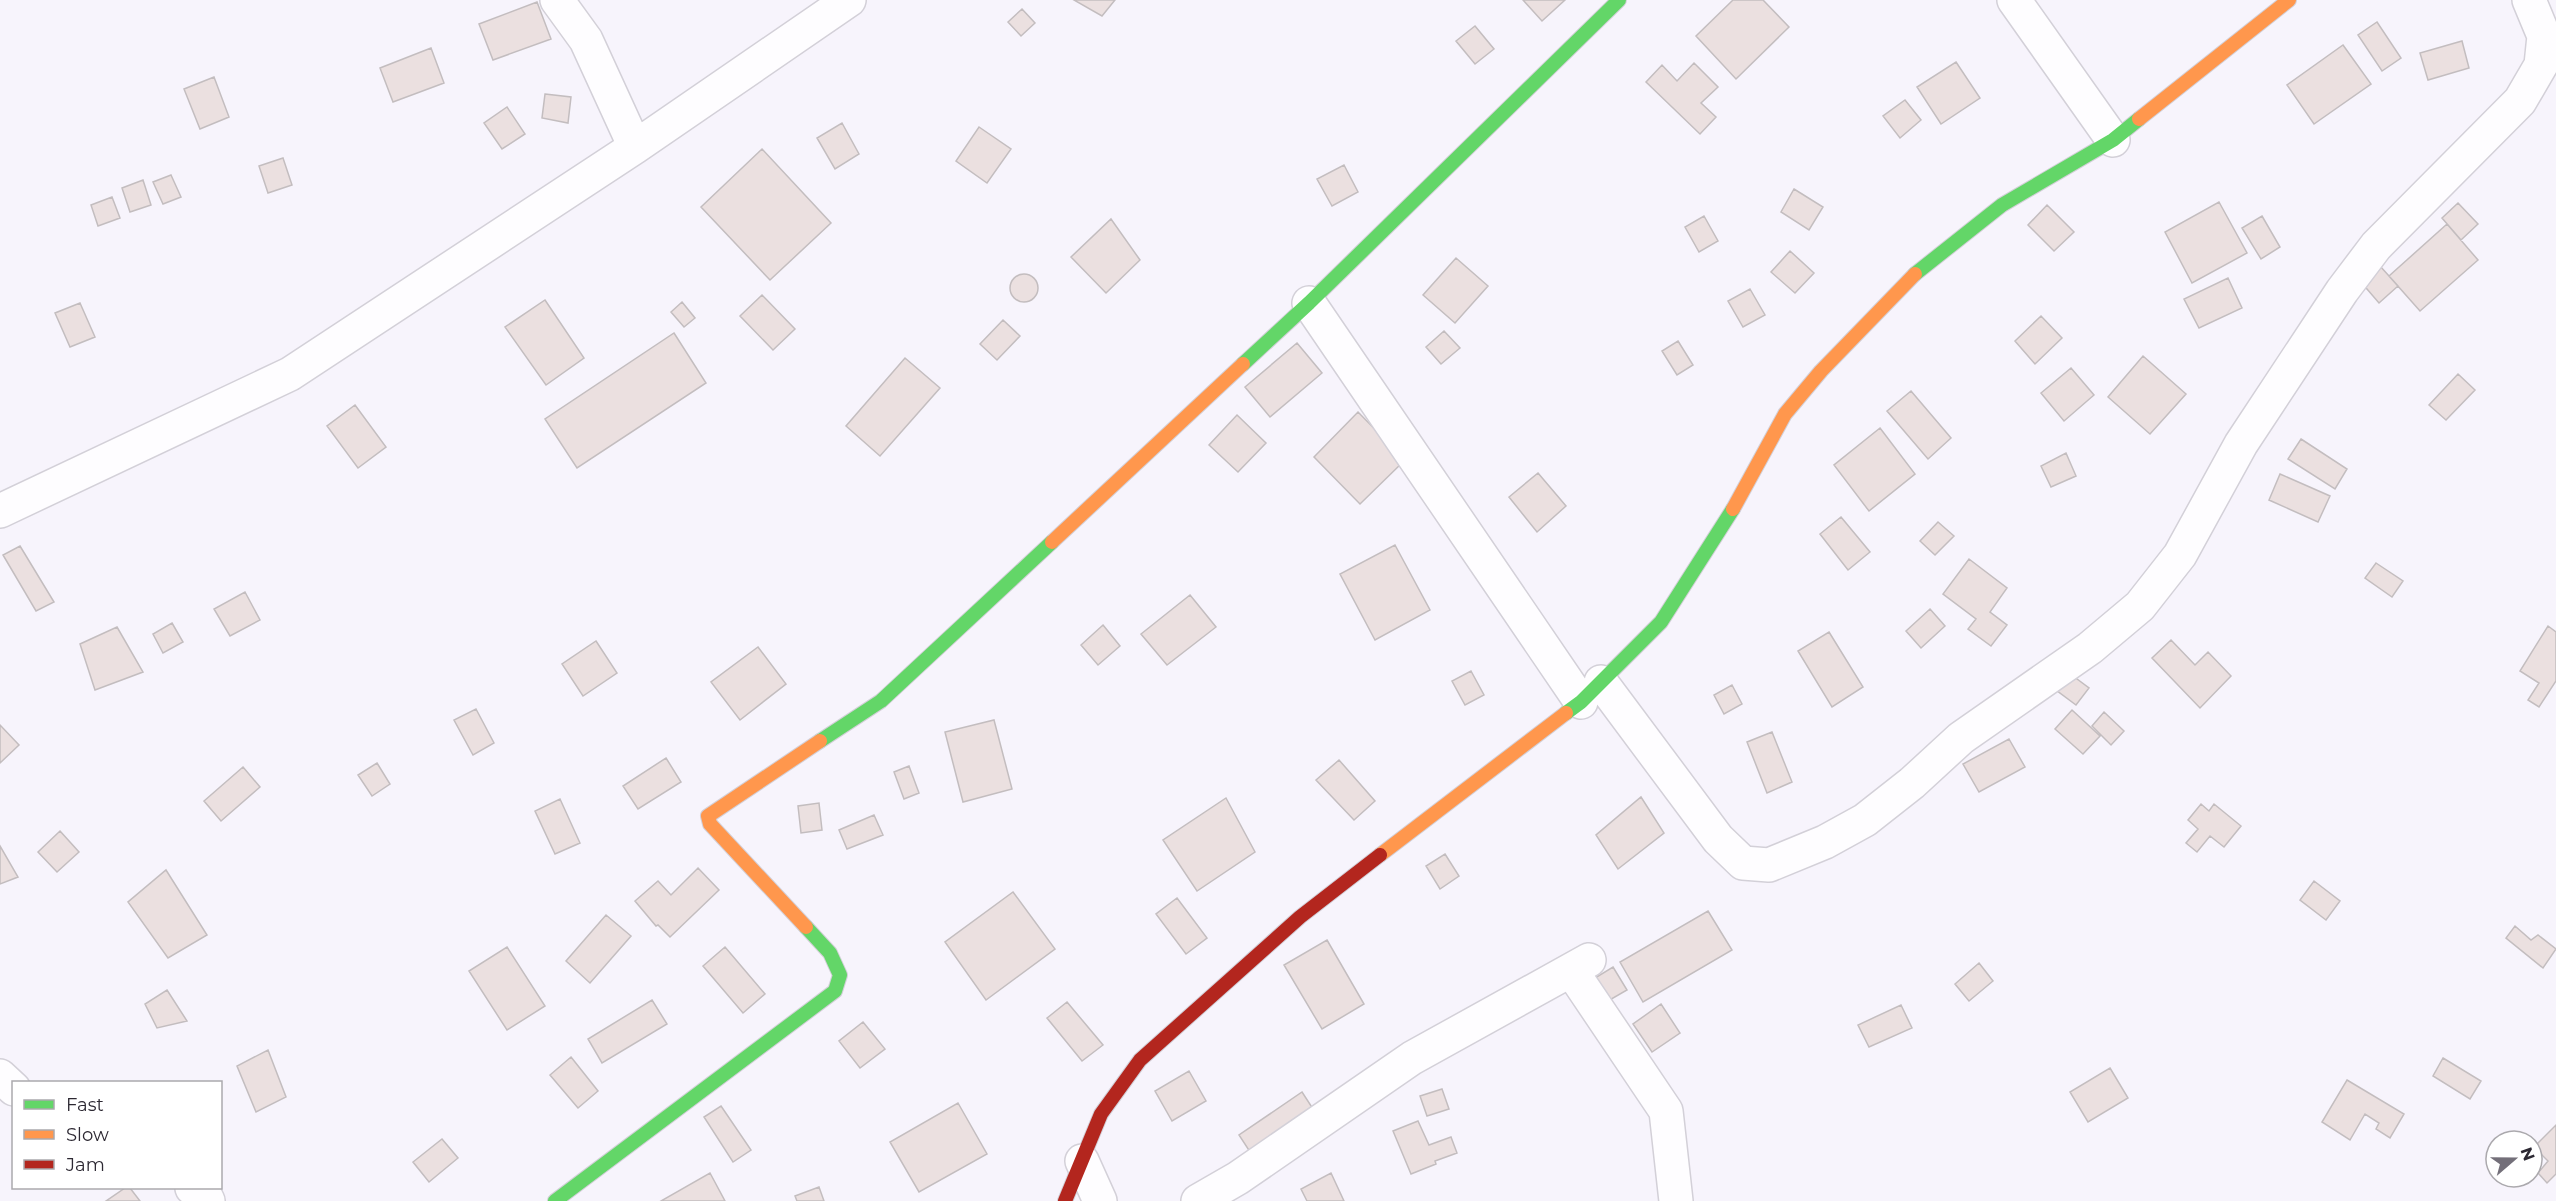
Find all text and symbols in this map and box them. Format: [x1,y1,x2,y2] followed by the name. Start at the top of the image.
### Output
[12,1081,222,1189] legend
[66,1094,104,1116] text: Fast
[66,1124,109,1146] text: Slow
[2484,1129,2544,1189] north arrow
[2516,1145,2539,1163] text: N
[65,1154,105,1176] text: Jam

